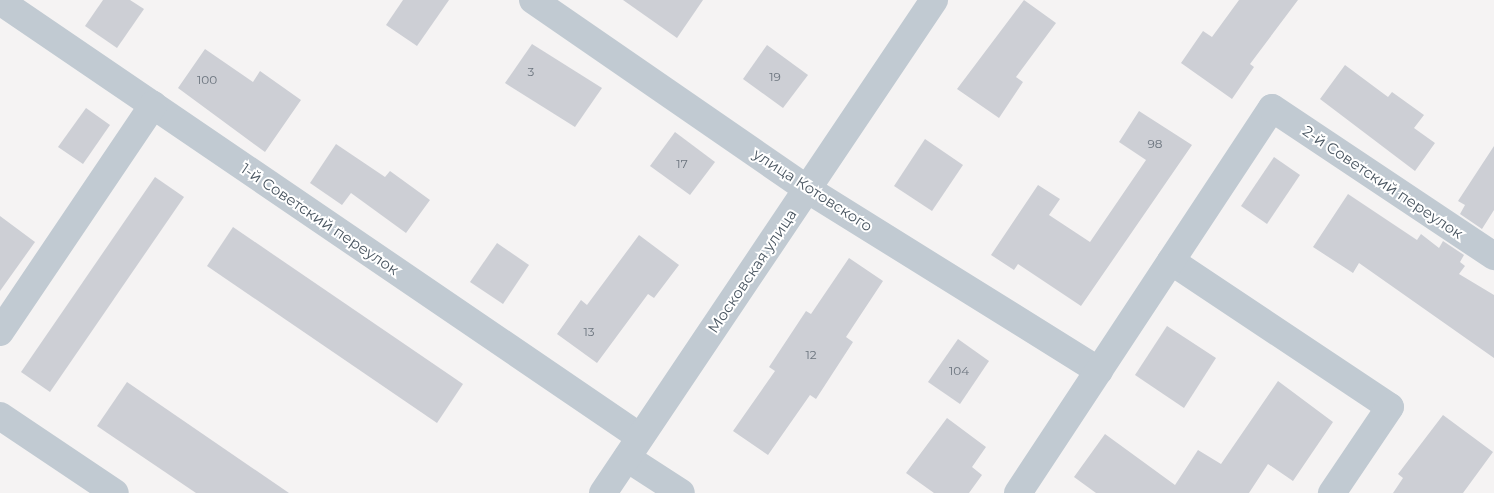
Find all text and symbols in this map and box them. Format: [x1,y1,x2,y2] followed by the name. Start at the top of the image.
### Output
[528,65,534,79] house number: 3
[769,70,781,84] house number: 19
[197,73,217,87] house number: 100
[1299,122,1467,242] street label: 2-й Советский переулок
[1148,137,1162,151] house number: 98
[750,145,876,235] street label: улица Котовского
[676,157,688,171] house number: 17
[238,159,402,279] street label: 1-й Советский переулок
[704,206,800,336] street label: Московская улица
[583,325,595,339] house number: 13
[805,348,817,362] house number: 12
[949,364,969,378] house number: 104

